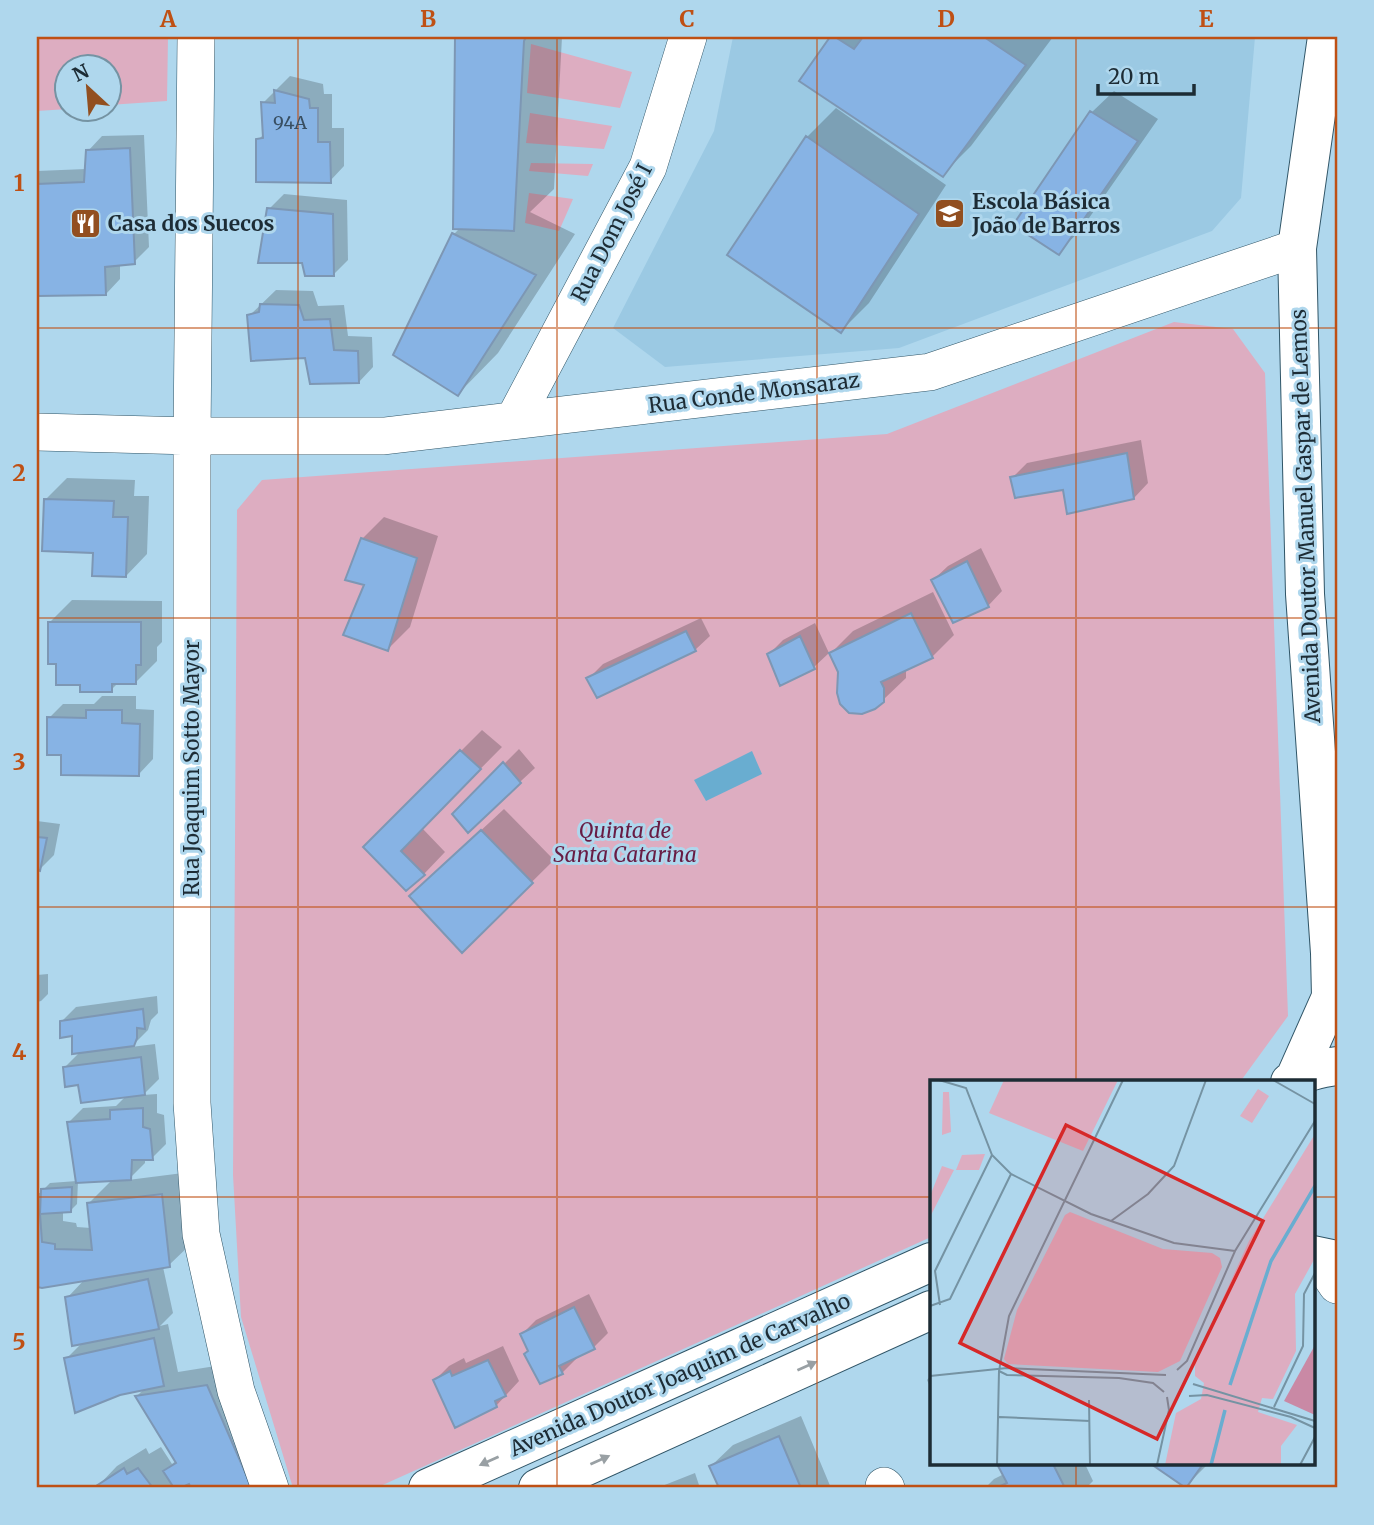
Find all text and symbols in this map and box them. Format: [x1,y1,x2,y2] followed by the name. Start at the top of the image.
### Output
[159,4,177,33] text: A
[420,4,436,33] text: B
[679,4,695,33] text: C
[937,4,955,33] text: D
[1198,4,1214,33] text: E
[52,52,122,122] north arrow
[1098,52,1194,96] scale bar
[69,59,93,87] text: N
[1108,63,1160,90] text: 20 m
[273,111,307,134] house number: 94A
[565,159,658,306] street label: Rua Dom José I
[14,168,25,197] text: 1
[971,188,1121,239] place label: Escola Básica João de Barros
[932,197,966,231] school or university icon: Escola Básica João de Barros
[68,207,102,241] restaurant icon: Casa dos Suecos
[108,210,274,237] place label: Casa dos Suecos
[1285,308,1326,725] street label: Avenida Doutor Manuel Gaspar de Lemos
[647,366,861,419] street label: Rua Conde Monsaraz
[12,458,26,487] text: 2
[178,640,205,896] street label: Rua Joaquim Sotto Mayor
[12,747,26,776] text: 3
[553,817,697,868] park label: Quinta de Santa Catarina
[12,1037,27,1066] text: 4
[930,1080,1314,1466] inset map
[504,1287,854,1463] street label: Avenida Doutor Joaquim de Carvalho
[12,1327,26,1356] text: 5
[797,1360,818,1371] one-way arrow
[590,1454,610,1466] one-way arrow
[479,1455,499,1467] one-way arrow

